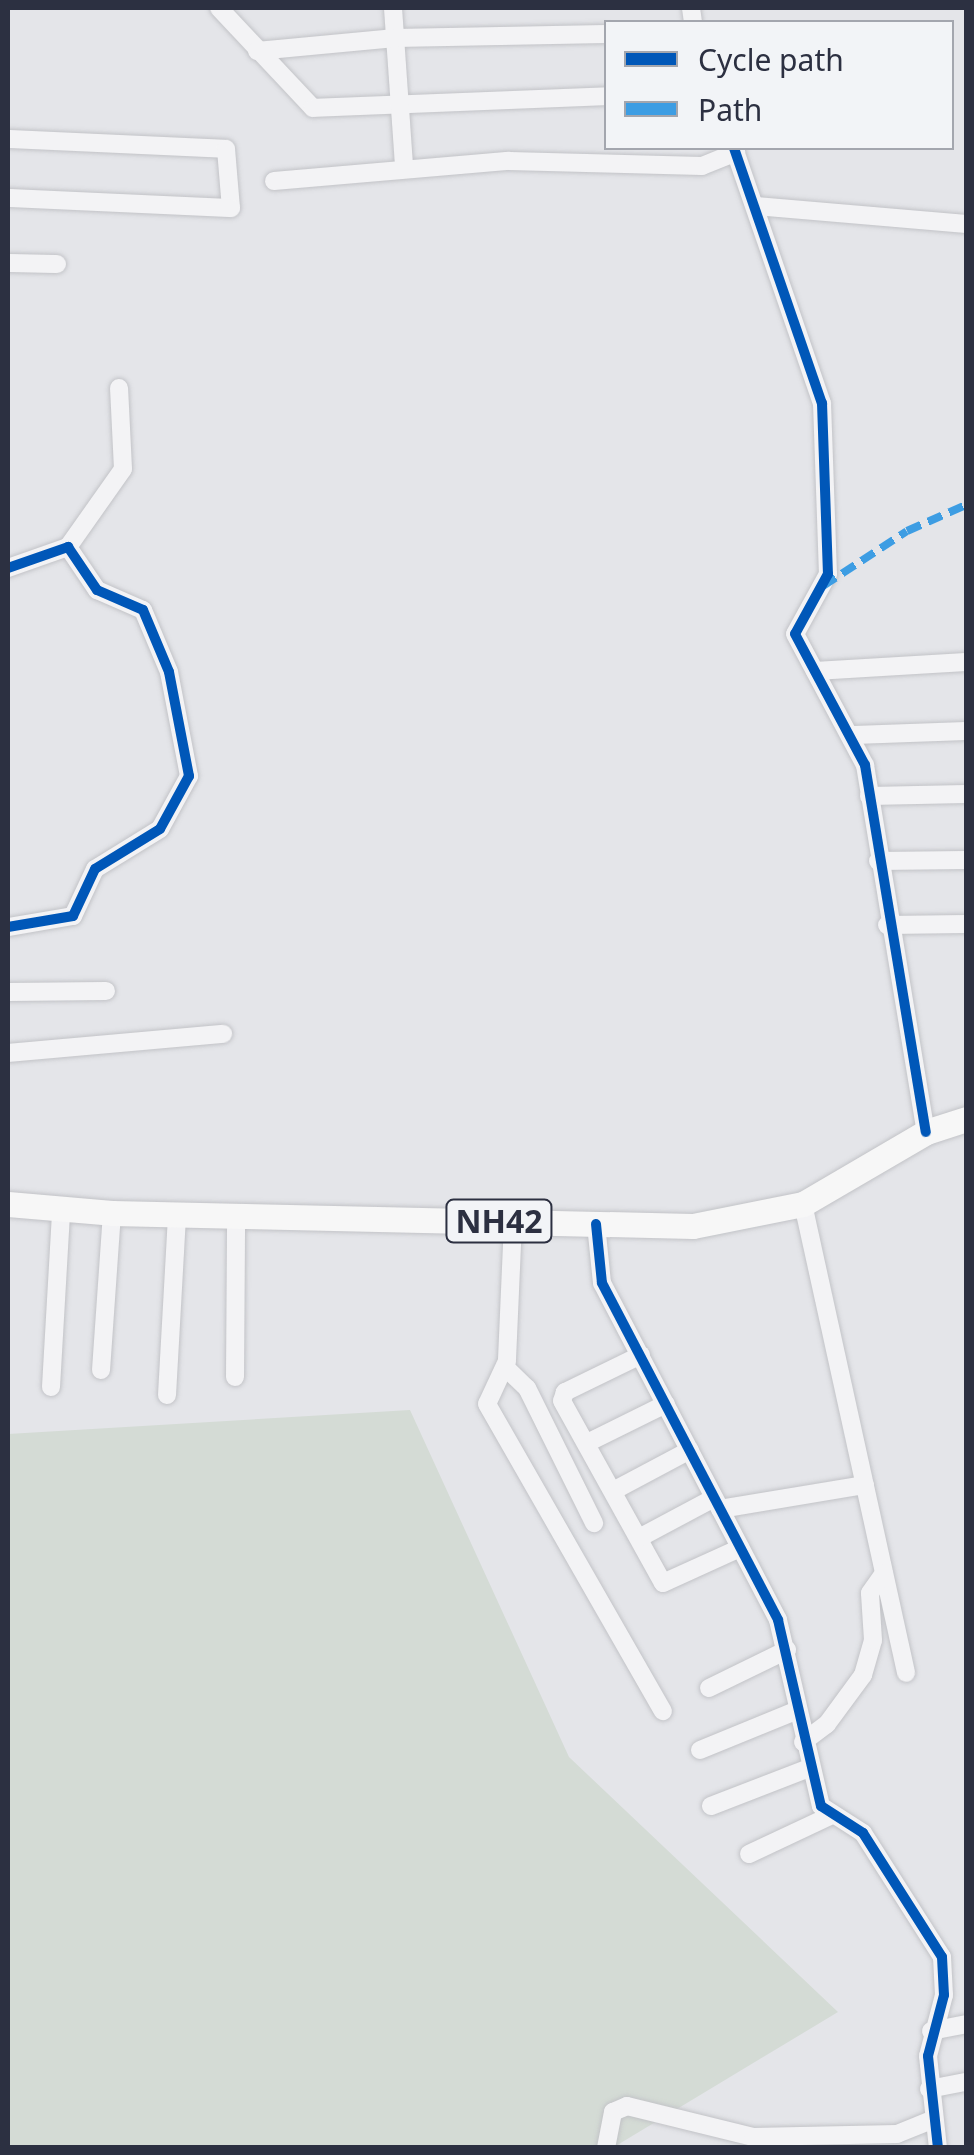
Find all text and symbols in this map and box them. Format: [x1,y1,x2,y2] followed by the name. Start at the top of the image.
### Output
[604,20,954,150] legend
[698,39,844,80] text: Cycle path
[698,89,762,130] text: Path
[444,1194,554,1248] road number: NH42

